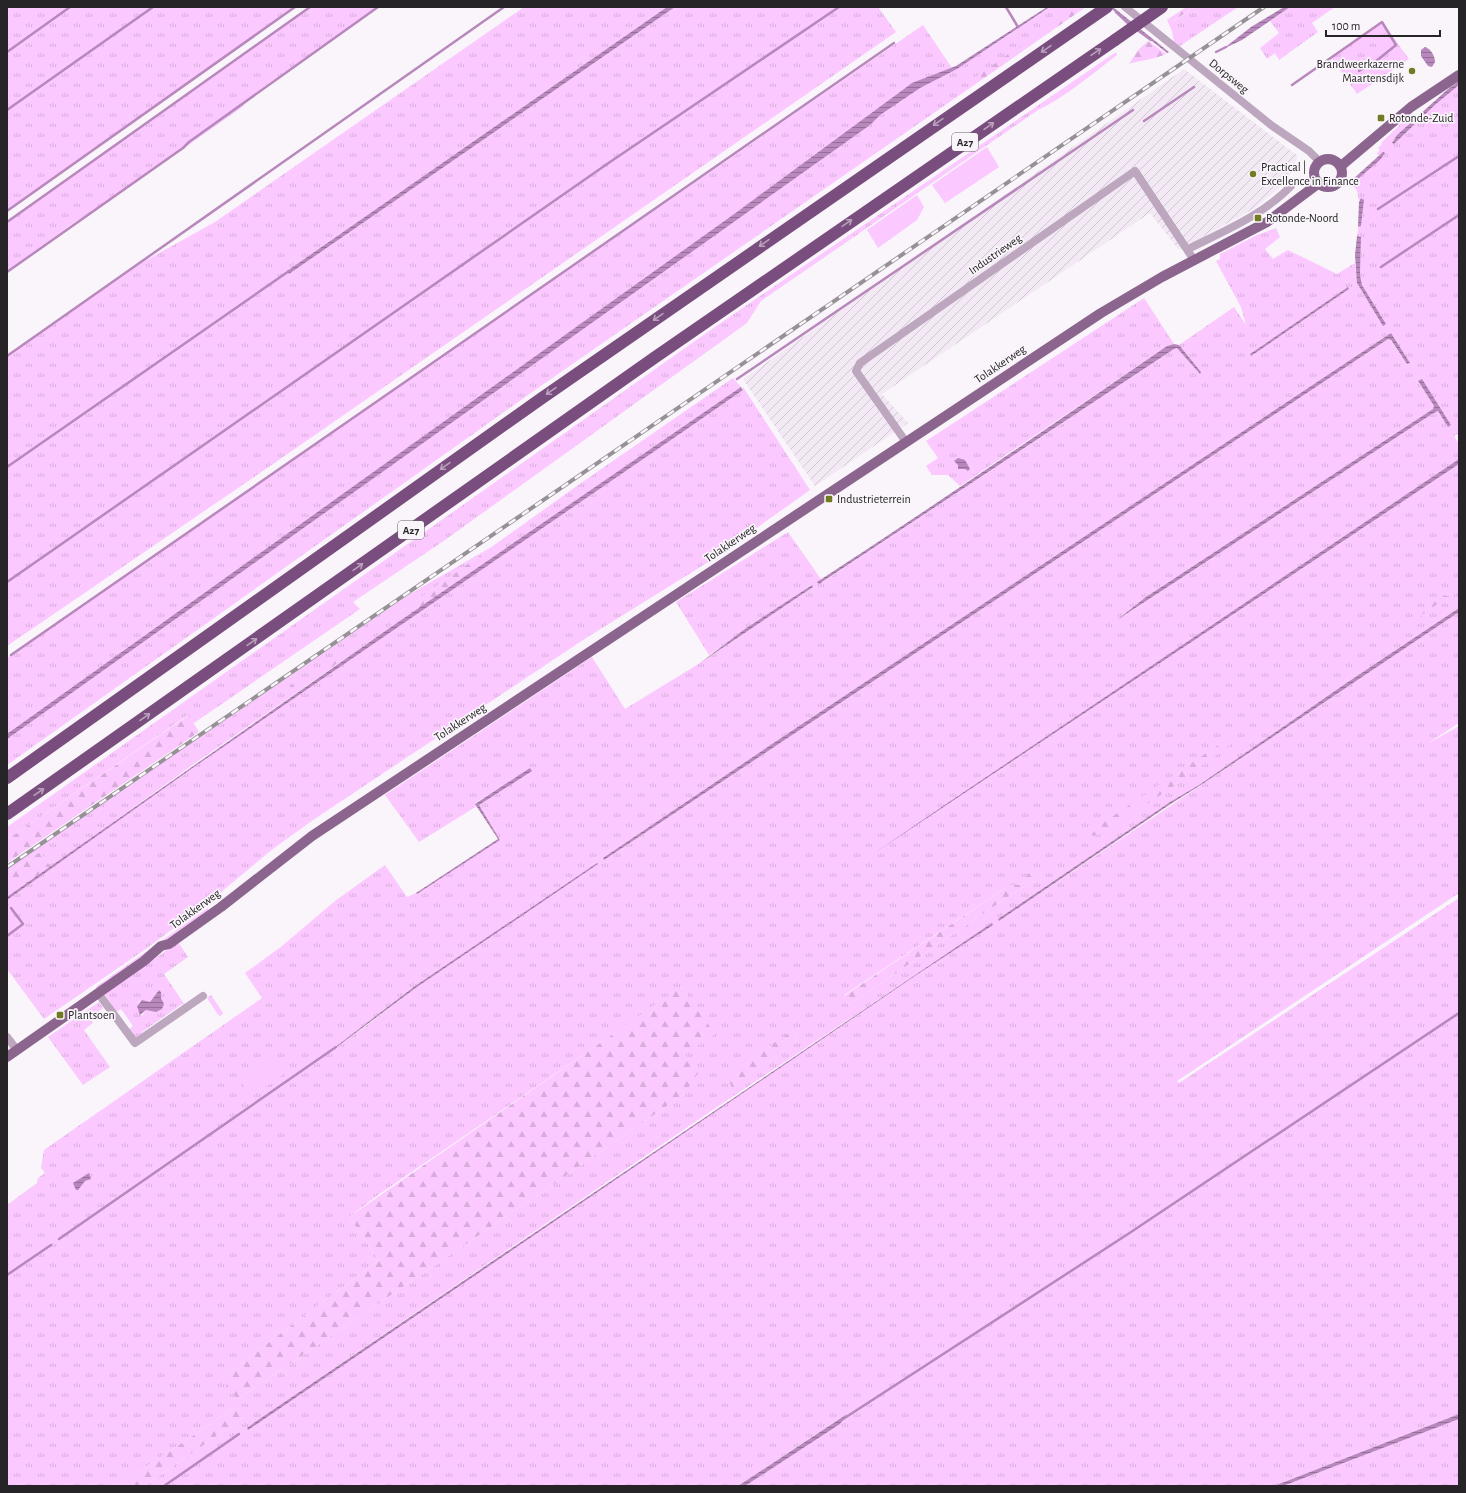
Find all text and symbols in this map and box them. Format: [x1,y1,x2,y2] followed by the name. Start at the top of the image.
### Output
[1326,12,1440,38] scale bar
[1332,20,1360,32] text: 100 m
[1040,45,1051,53] one-way arrow
[1090,48,1101,56] one-way arrow
[1207,57,1251,96] street label: Dorpsweg
[1317,58,1405,85] place label: Brandweerkazerne Maartensdijk
[1407,66,1417,76] marker: Brandweerkazerne Maartensdijk
[1389,112,1454,124] place label: Rotonde-Zuid
[1376,113,1386,123] marker: Rotonde-Zuid
[933,118,944,126] one-way arrow
[983,122,994,130] one-way arrow
[952,133,978,151] road number: A27
[1261,160,1359,187] place label: Practical | Excellence in Finance
[1248,169,1258,179] marker: Practical | Excellence in Finance
[1266,212,1339,224] place label: Rotonde-Noord
[1253,213,1263,223] marker: Rotonde-Noord
[841,219,852,227] one-way arrow
[966,231,1024,277] street label: Industrieweg
[759,239,770,247] one-way arrow
[653,313,664,321] one-way arrow
[972,342,1028,385] street label: Tolakkerweg
[546,387,557,395] one-way arrow
[440,462,451,470] one-way arrow
[837,493,911,505] place label: Industrieterrein
[824,494,834,504] marker: Industrieterrein
[398,521,424,539] road number: A27
[702,521,758,564] street label: Tolakkerweg
[352,563,363,571] one-way arrow
[246,638,257,646] one-way arrow
[432,701,488,743] street label: Tolakkerweg
[140,713,151,721] one-way arrow
[33,788,44,796] one-way arrow
[168,887,223,931] street label: Tolakkerweg
[68,1009,115,1021] place label: Plantsoen
[55,1010,65,1020] marker: Plantsoen

